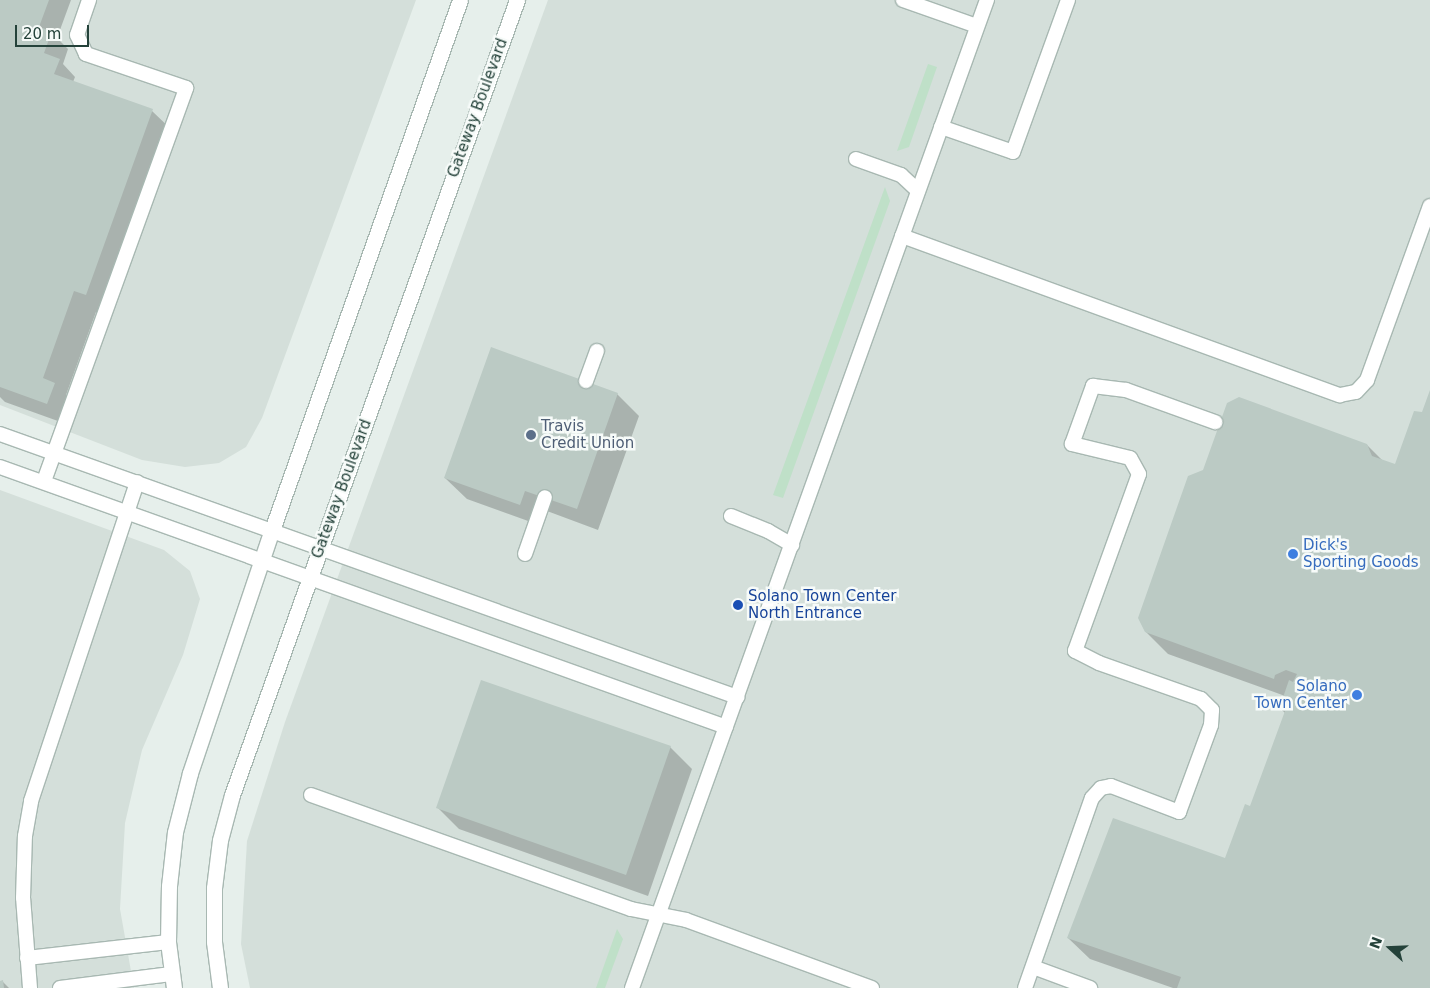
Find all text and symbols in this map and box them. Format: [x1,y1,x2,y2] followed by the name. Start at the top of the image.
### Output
[18,15,91,47] scale bar
[23,25,61,43] text: 20 m
[444,36,512,180] street label: Gateway Boulevard
[308,417,376,561] street label: Gateway Boulevard
[541,417,634,452] place label: Travis Credit Union
[525,429,537,441] marker: Travis Credit Union
[1303,536,1419,571] place label: Dick's Sporting Goods
[1287,548,1299,560] marker: Dick's Sporting Goods
[748,587,896,622] place label: Solano Town Center North Entrance
[732,599,744,611] marker: Solano Town Center North Entrance
[1254,677,1347,712] place label: Solano Town Center
[1351,689,1363,701] marker: Solano Town Center
[1365,923,1415,973] north arrow
[1366,935,1385,951] text: N

